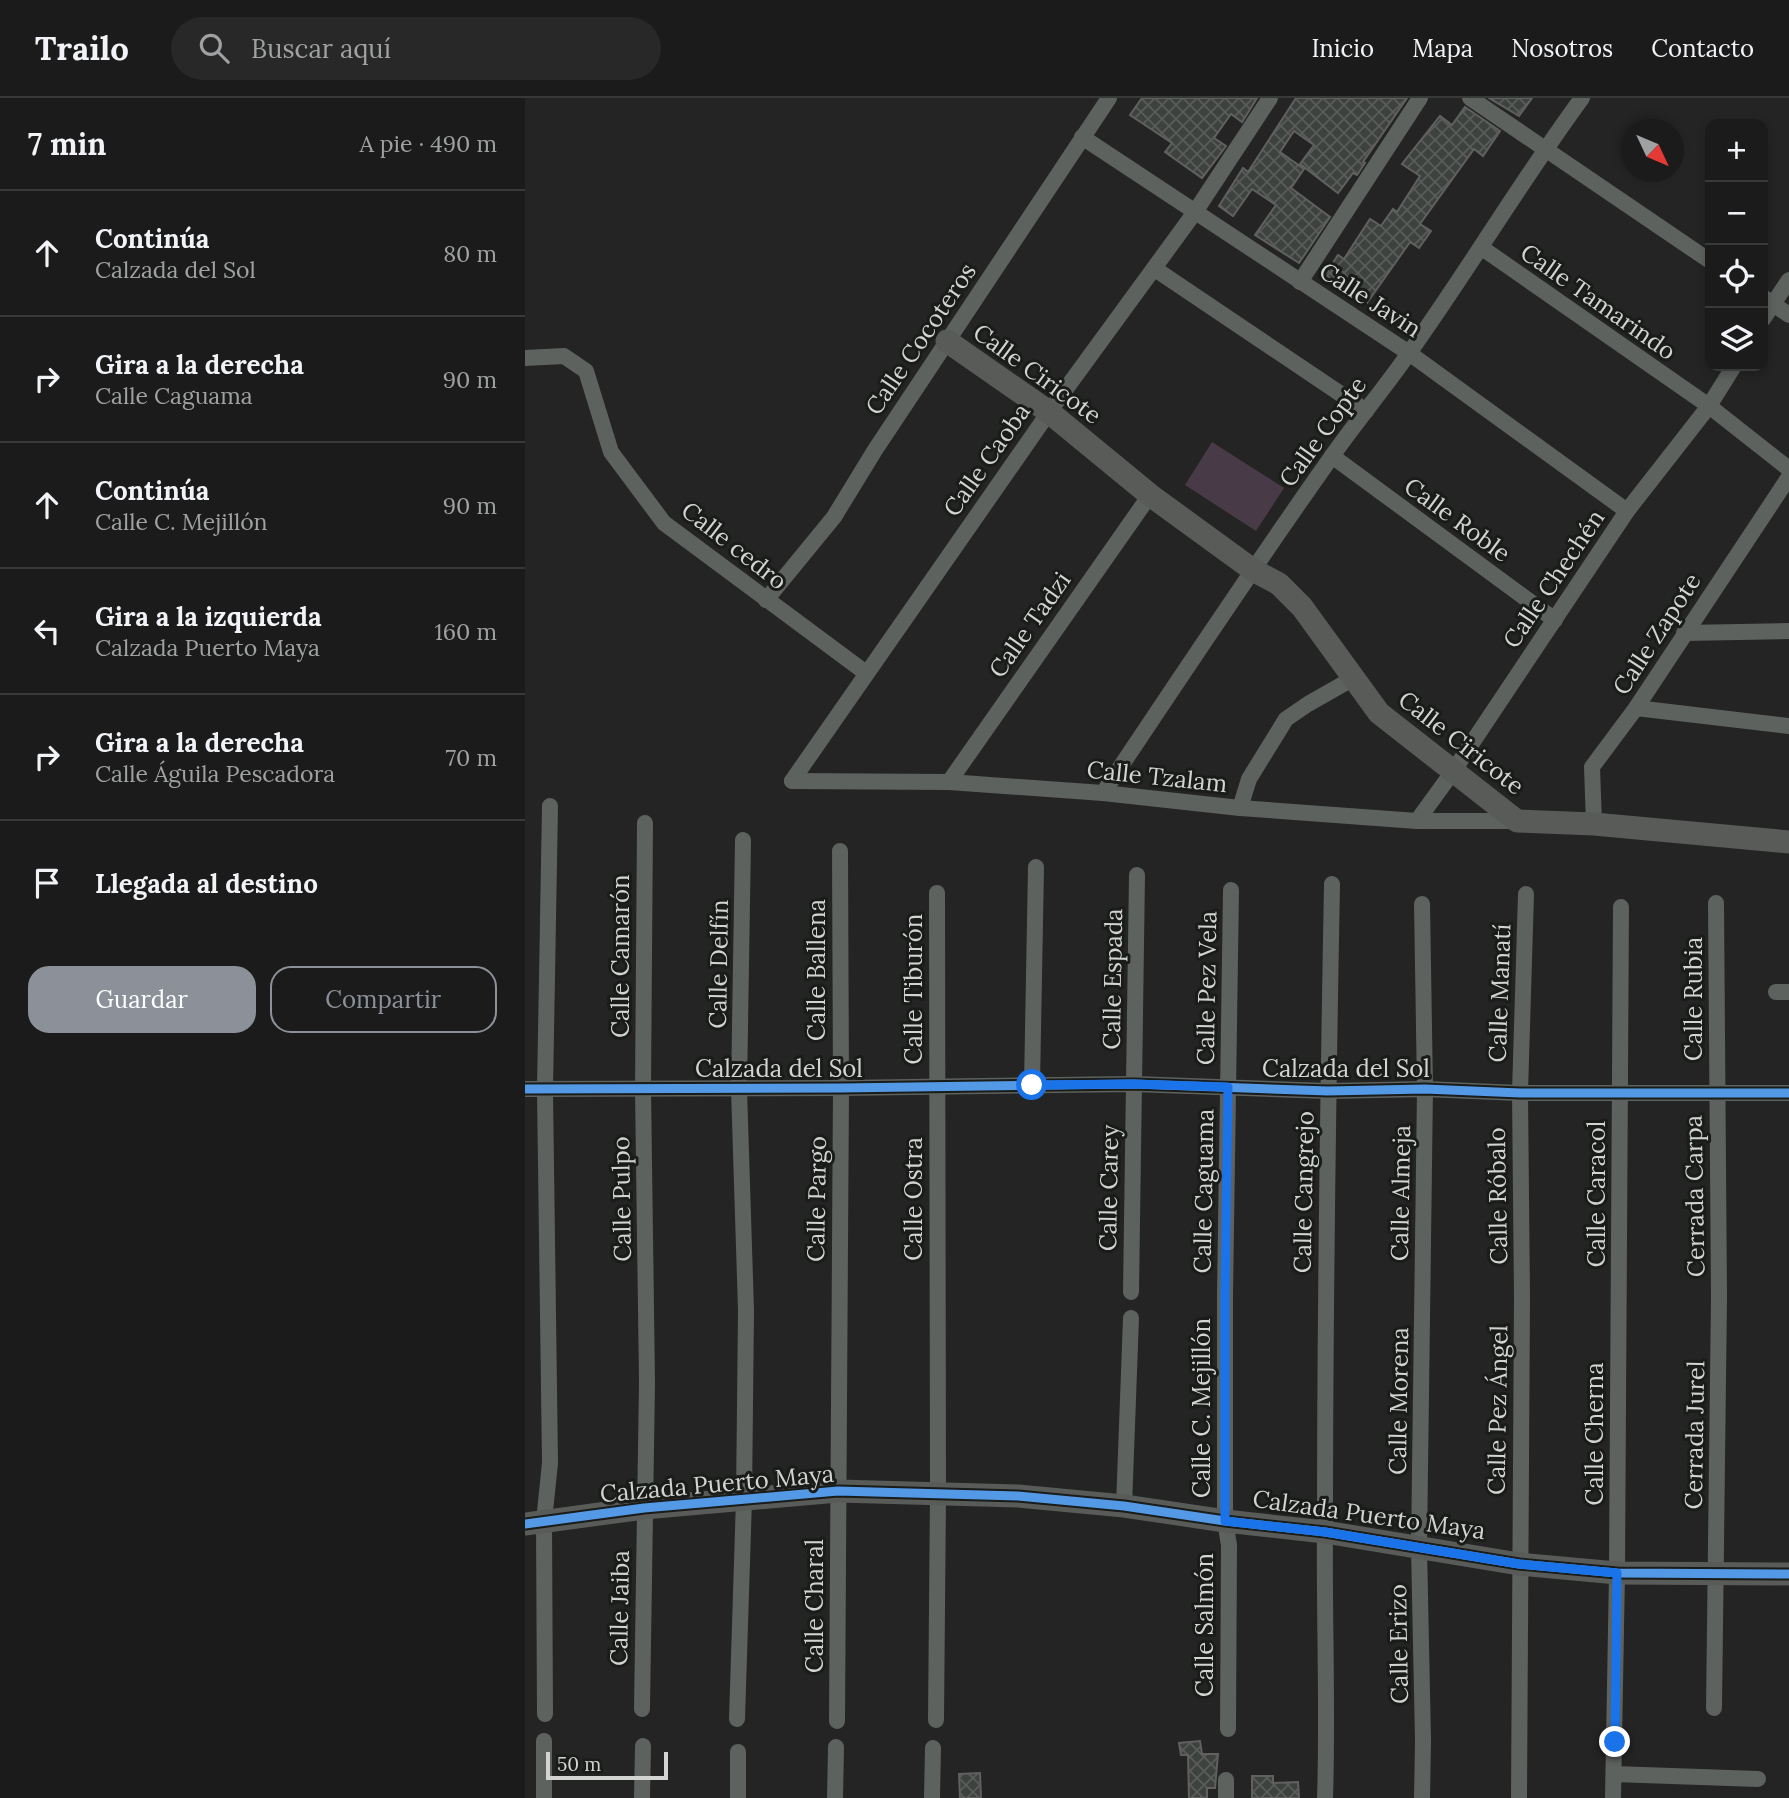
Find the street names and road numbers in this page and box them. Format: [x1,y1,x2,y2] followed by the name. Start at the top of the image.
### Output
[1515,237,1682,367] street label: Calle Tamarindo
[1313,255,1427,344] street label: Calle Javin
[858,257,983,421] street label: Calle Cocoteros
[967,317,1108,431] street label: Calle Ciricote
[1272,370,1373,493] street label: Calle Copte
[936,397,1037,522] street label: Calle Caoba
[1398,471,1517,569] street label: Calle Roble
[675,495,793,597] street label: Calle cedro
[1496,504,1611,654] street label: Calle Chechén
[982,566,1077,684] street label: Calle Tadzi
[1606,567,1707,701] street label: Calle Zapote
[1392,684,1530,801] street label: Calle Ciricote
[1085,754,1229,799] street label: Calle Tzalam
[605,874,636,1038] street label: Calle Camarón
[702,899,735,1029] street label: Calle Delfín
[801,899,832,1041] street label: Calle Ballena
[1096,908,1129,1050] street label: Calle Espada
[1190,911,1223,1065] street label: Calle Pez Vela
[898,914,929,1064] street label: Calle Tiburón
[1482,923,1517,1063] street label: Calle Manatí
[1678,937,1709,1061] street label: Calle Rubia
[695,1053,863,1084] street label: Calzada del Sol
[1262,1053,1430,1084] street label: Calzada del Sol
[1187,1108,1220,1274] street label: Calle Caguama
[1287,1111,1320,1273] street label: Calle Cangrejo
[1678,1115,1711,1277] street label: Cerrada Carpa
[1581,1121,1612,1267] street label: Calle Caracol
[1092,1124,1125,1251] street label: Calle Carey
[1384,1125,1417,1261] street label: Calle Almeja
[1481,1127,1514,1265] street label: Calle Róbalo
[605,1136,638,1262] street label: Calle Pulpo
[800,1136,833,1262] street label: Calle Pargo
[898,1137,929,1261] street label: Calle Ostra
[1186,1318,1217,1498] street label: Calle C. Mejillón
[1481,1325,1514,1495] street label: Calle Pez Ángel
[1382,1327,1415,1475] street label: Calle Morena
[1678,1360,1711,1510] street label: Cerrada Jurel
[1579,1362,1610,1506] street label: Calle Cherna
[599,1458,835,1509] street label: Calzada Puerto Maya
[1251,1483,1487,1546] street label: Calzada Puerto Maya
[799,1539,830,1673] street label: Calle Charal
[603,1550,636,1666] street label: Calle Jaiba
[1189,1553,1220,1697] street label: Calle Salmón
[1382,1584,1415,1704] street label: Calle Erizo

